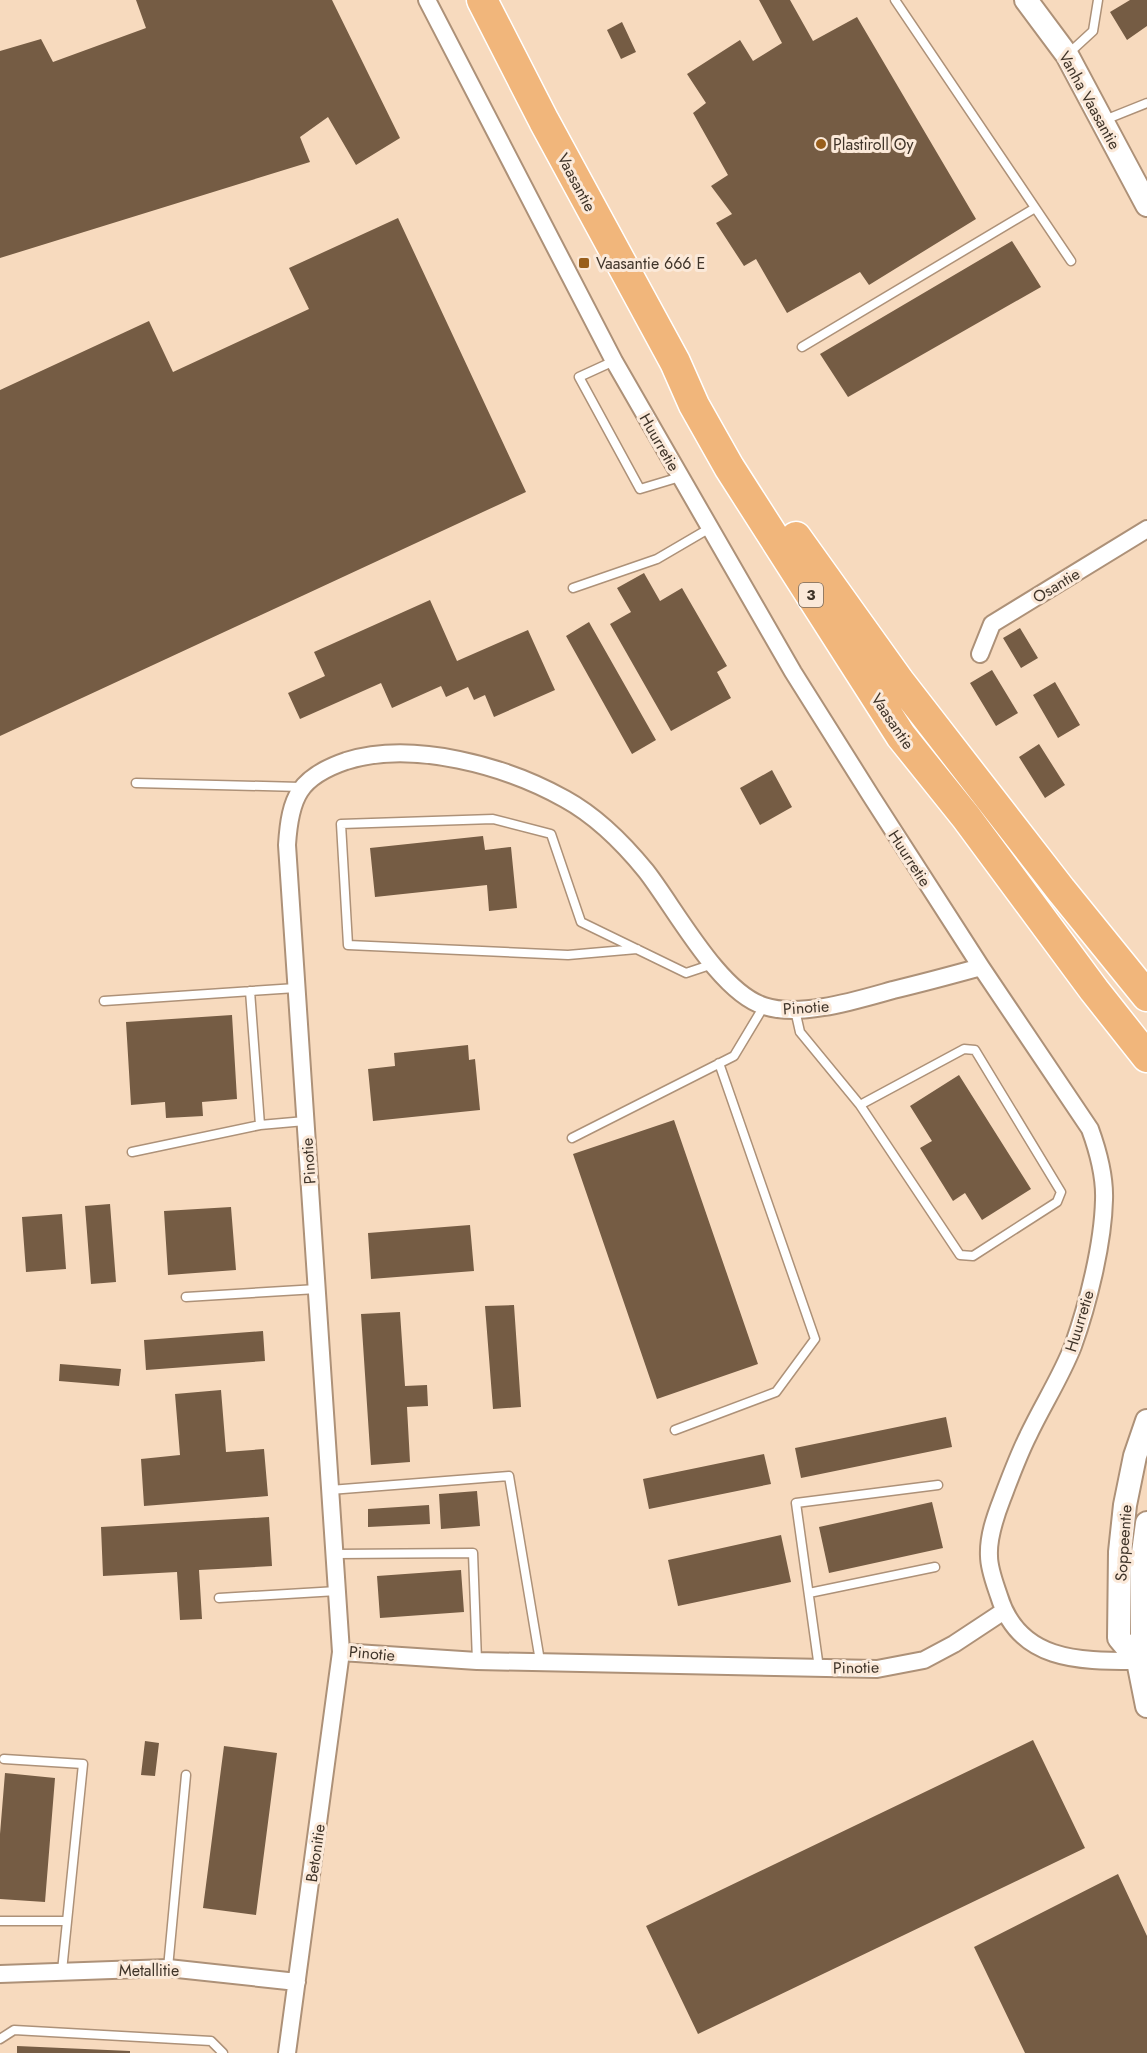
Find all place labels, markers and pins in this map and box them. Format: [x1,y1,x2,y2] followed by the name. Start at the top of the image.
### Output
[833,133,915,156] place label: Plastiroll Oy
[814,137,828,151] marker: Plastiroll Oy
[596,252,705,275] place label: Vaasantie 666 E
[577,256,591,270] marker: Vaasantie 666 E

